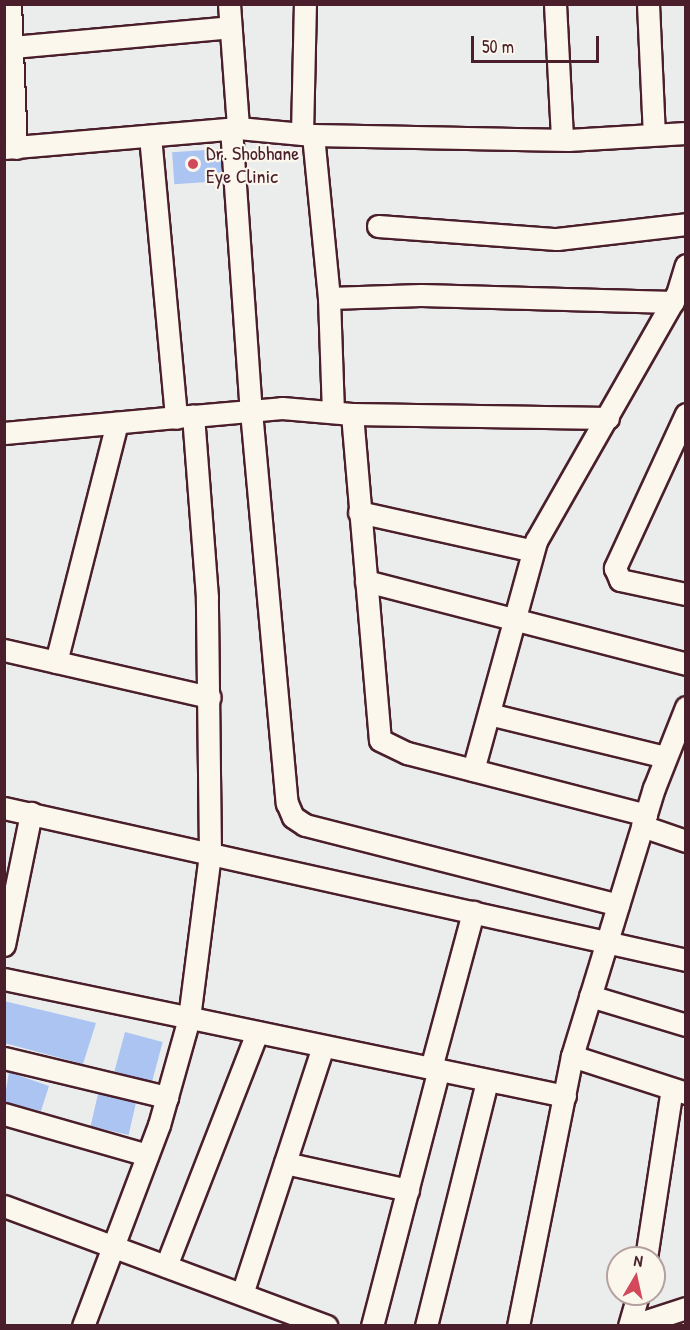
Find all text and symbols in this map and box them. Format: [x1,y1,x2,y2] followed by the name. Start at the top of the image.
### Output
[474,24,602,62] scale bar
[482,34,514,59] text: 50 m
[206,140,299,187] place label: Dr. Shobhane Eye Clinic
[184,155,202,173] marker: Dr. Shobhane Eye Clinic
[606,1246,666,1306] north arrow
[633,1249,644,1272] text: N

